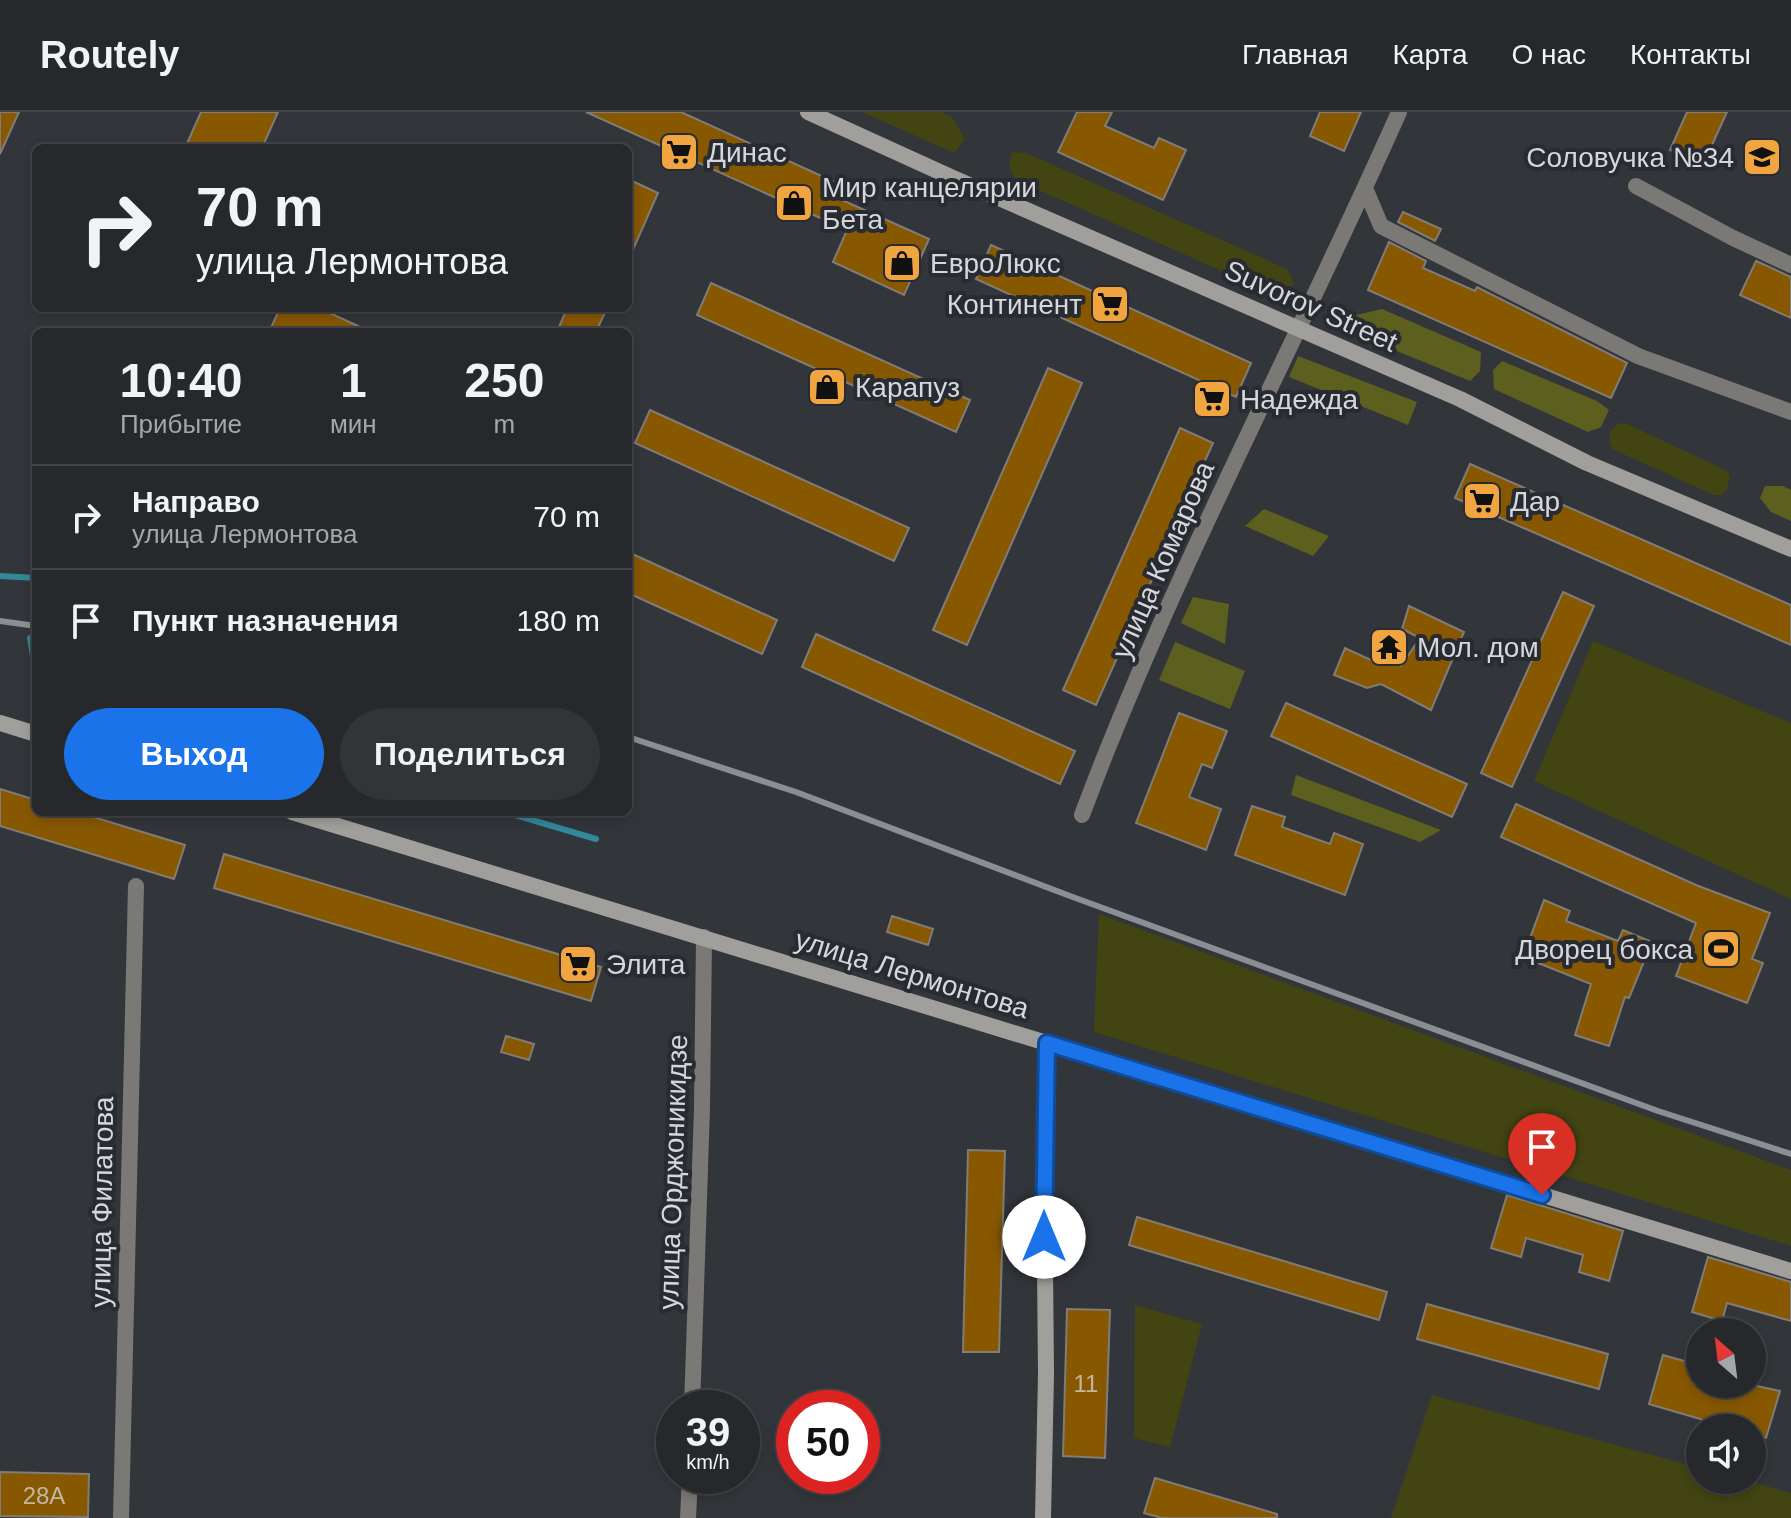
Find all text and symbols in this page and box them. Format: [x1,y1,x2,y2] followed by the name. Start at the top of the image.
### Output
[40,34,179,76] text: Routely
[1242,39,1349,70] text: Главная
[1393,39,1467,70] text: Карта
[1511,39,1586,70] text: О нас
[1630,39,1751,70] text: Контакты
[658,131,700,173] supermarket icon: Динас
[1741,136,1783,178] school or university icon: Соловучка №34
[707,137,787,168] place label: Динас
[1526,142,1734,173] place label: Соловучка №34
[822,172,1037,235] place label: Мир канцелярии Бета
[196,175,324,238] text: 70 m
[64,176,168,280] icon: right
[773,182,815,224] shop icon: Мир канцелярии Бета
[196,241,508,282] text: улица Лермонтова
[881,242,923,284] shop icon: ЕвроЛюкс
[930,248,1061,279] place label: ЕвроЛюкс
[1220,254,1402,358] street label: Suvorov Street
[1089,283,1131,325] supermarket icon: Континент
[947,289,1082,320] place label: Континент
[120,354,242,407] text: 10:40
[340,354,367,407] text: 1
[464,354,544,407] text: 250
[806,366,848,408] shop icon: Карапуз
[855,372,960,403] place label: Карапуз
[1191,378,1233,420] supermarket icon: Надежда
[1240,384,1358,415] place label: Надежда
[120,409,242,439] text: Прибытие
[330,409,377,439] text: мин
[494,409,515,439] text: m
[1106,456,1221,663] street label: улица Комарова
[1461,480,1503,522] supermarket icon: Дар
[132,485,260,518] text: Направо
[1510,486,1560,517] place label: Дар
[64,495,108,539] icon: right
[533,500,600,533] text: 70 m
[132,519,357,549] text: улица Лермонтова
[64,599,108,643] icon: arrive
[132,604,399,637] text: Пункт назначения
[517,604,600,637] text: 180 m
[1368,626,1410,668] temple icon: Мол. дом
[1417,632,1539,663] place label: Мол. дом
[64,708,324,800] button: Выход
[340,708,600,800] button: Поделиться
[791,924,1033,1024] street label: улица Лермонтова
[1700,928,1742,970] sports icon: Дворец бокса
[1515,934,1693,965] place label: Дворец бокса
[557,943,599,985] supermarket icon: Элита
[606,949,686,980] place label: Элита
[653,1034,693,1310] street label: улица Орджоникидзе
[85,1096,119,1308] street label: улица Филатова
[1508,1113,1576,1195] pin
[1520,1125,1564,1169] icon: arrive
[1002,1195,1086,1279] position arrow
[1686,1318,1766,1398] north arrow
[1686,1318,1766,1494] map controls
[1074,1370,1098,1397] house number: 11
[776,1390,880,1494] speed limit sign: 50
[686,1410,730,1454] text: 39
[1686,1414,1766,1494] button: sound
[686,1451,730,1473] text: km/h
[23,1482,65,1509] house number: 28А

